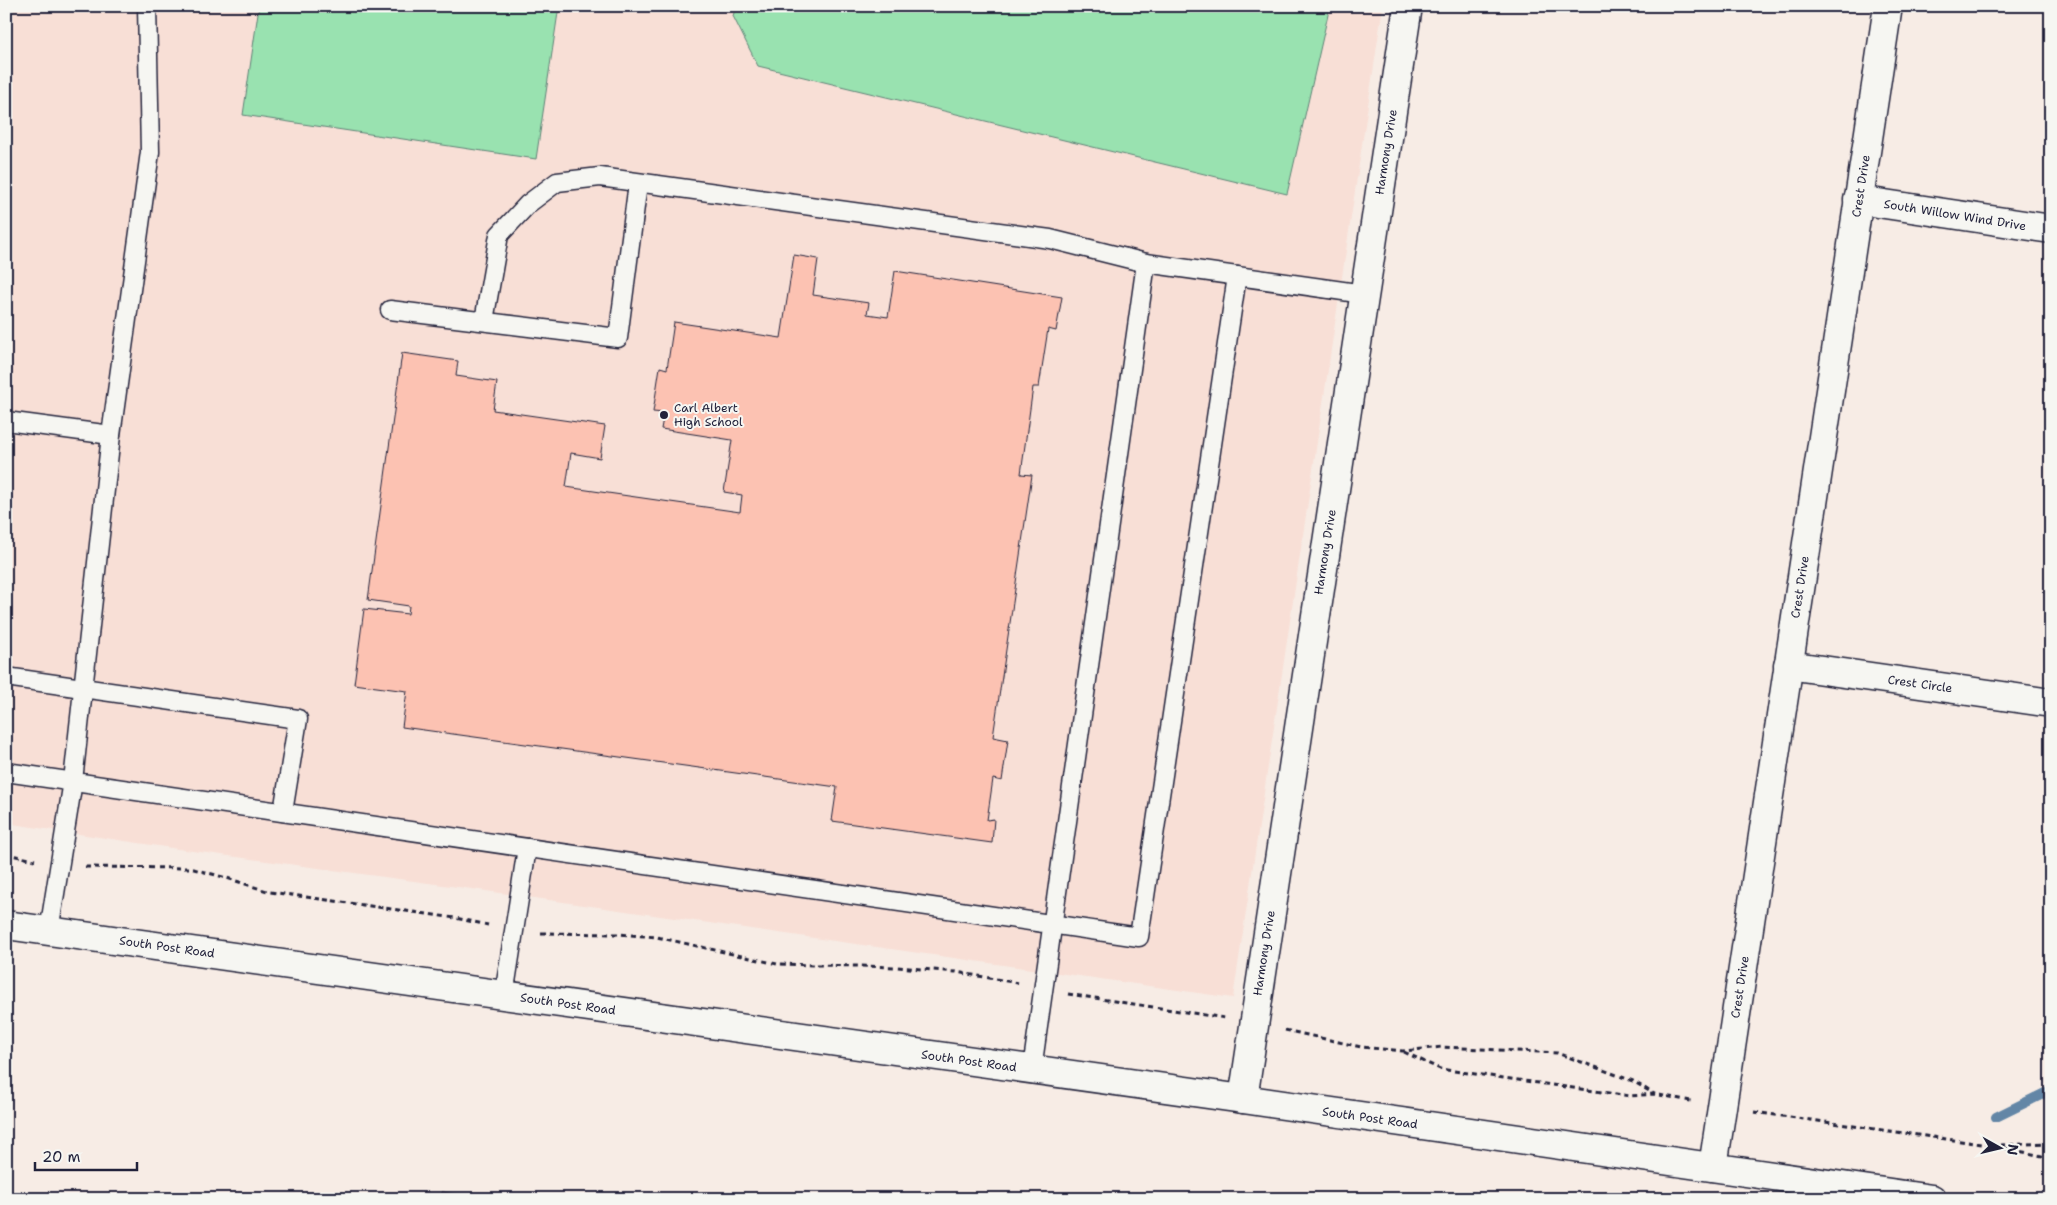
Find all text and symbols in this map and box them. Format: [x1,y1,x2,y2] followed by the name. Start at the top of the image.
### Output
[1371,108,1401,196] street label: Harmony Drive
[1848,153,1874,218] street label: Crest Drive
[1883,196,2028,234] street label: South Willow Wind Drive
[674,400,743,430] place label: Carl Albert High School
[658,409,670,421] marker: Carl Albert High School
[1310,508,1340,596] street label: Harmony Drive
[1787,554,1813,619] street label: Crest Drive
[1887,672,1954,696] street label: Crest Circle
[1249,909,1279,997] street label: Harmony Drive
[118,932,216,962] street label: South Post Road
[1727,954,1753,1019] street label: Crest Drive
[519,989,617,1019] street label: South Post Road
[920,1046,1018,1076] street label: South Post Road
[1321,1103,1419,1133] street label: South Post Road
[1974,1122,2024,1172] north arrow
[35,1140,138,1172] scale bar
[2003,1143,2023,1157] text: N
[42,1147,81,1167] text: 20 m

